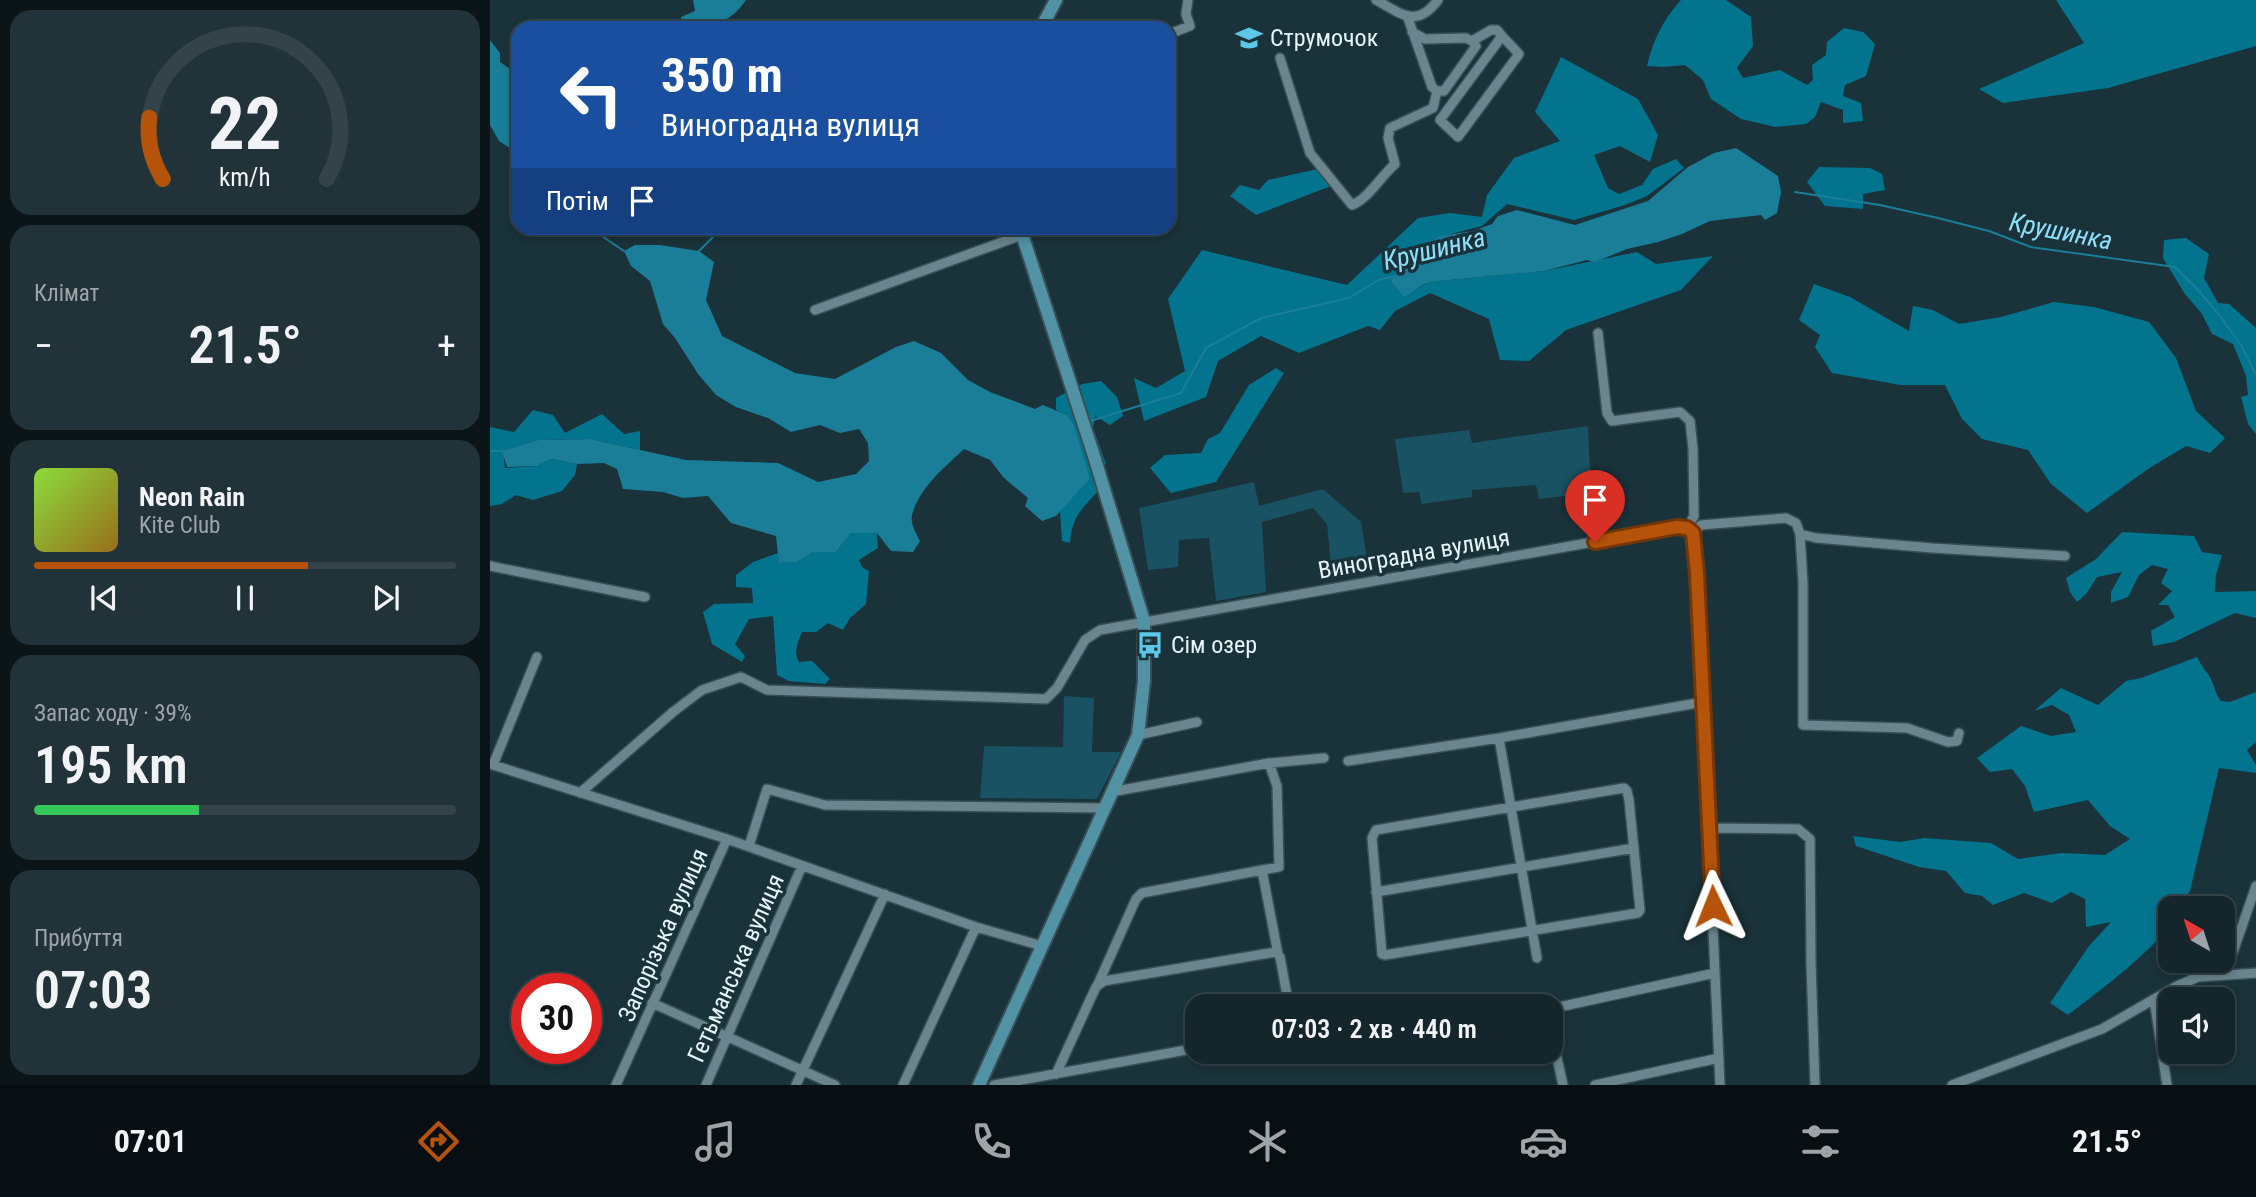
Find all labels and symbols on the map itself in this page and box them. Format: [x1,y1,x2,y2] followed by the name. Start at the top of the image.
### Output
[1234,23,1264,53] school or university icon: Струмочок
[1270,24,1379,52] place label: Струмочок
[2007,206,2115,256] water label: Крушинка
[1380,222,1488,276] water label: Крушинка
[1565,470,1625,542] pin
[1316,523,1512,585] street label: Виноградна вулиця
[1135,630,1165,660] bus stop icon: Сім озер
[1171,631,1257,659] place label: Сім озер
[612,844,714,1026] street label: Запорізька вулиця
[1676,869,1750,943] position arrow
[682,870,790,1066] street label: Гетьманська вулиця
[2158,896,2235,973] north arrow
[511,973,602,1064] speed limit sign: 30

